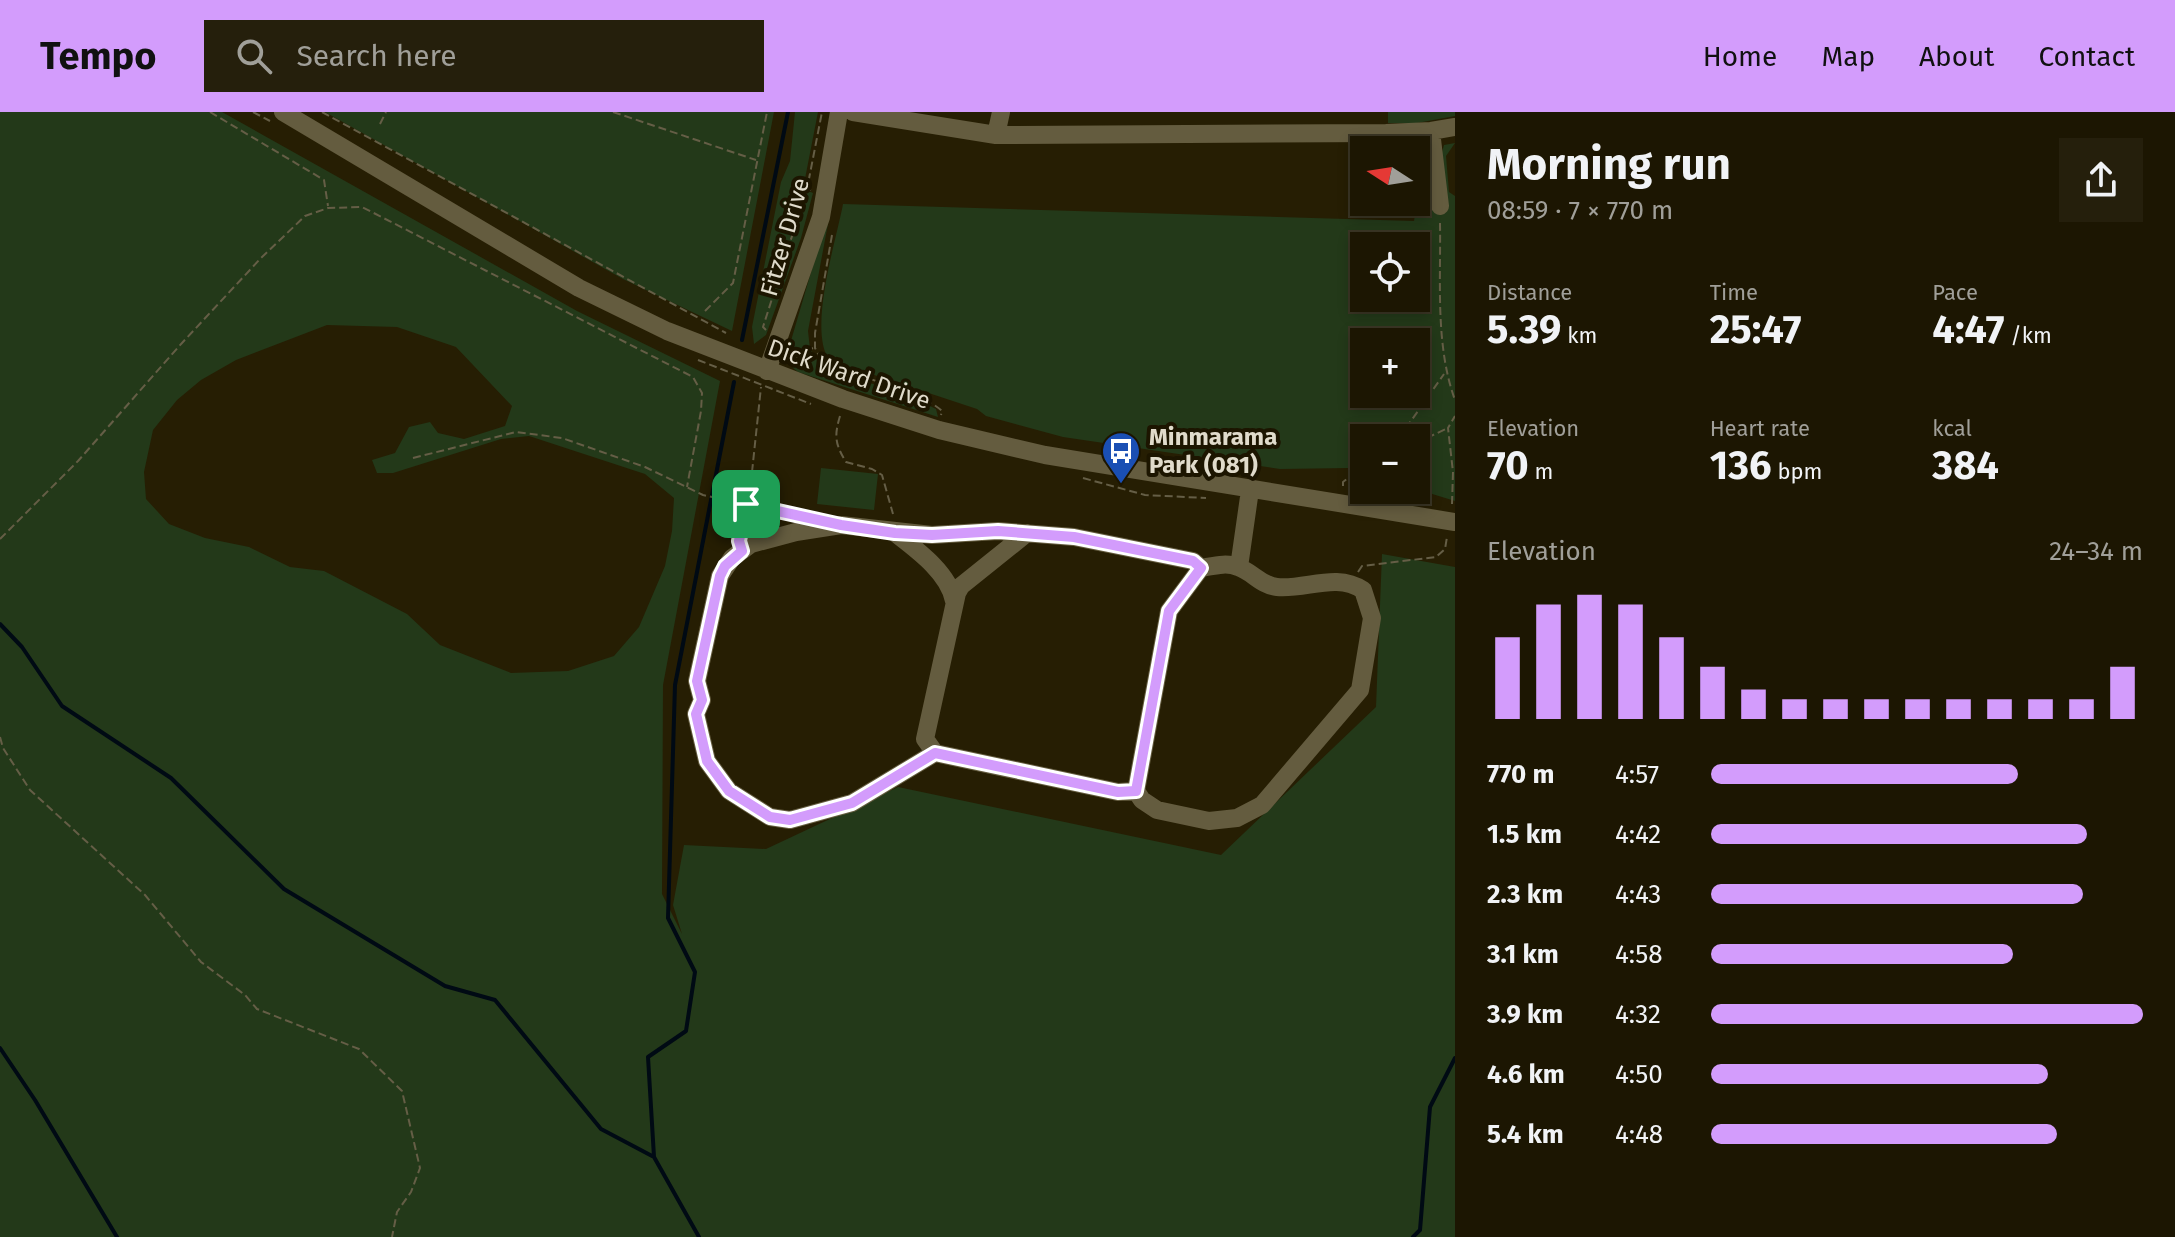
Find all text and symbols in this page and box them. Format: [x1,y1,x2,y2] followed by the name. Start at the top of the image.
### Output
[204,20,764,92] search box
[40,33,156,79] text: Tempo
[232,34,276,78] icon: search
[296,38,457,74] text: Search here
[1703,40,1777,73] text: Home
[1821,40,1875,73] text: Map
[1919,40,1994,73] text: About
[2038,40,2135,73] text: Contact
[1350,136,1430,216] north arrow
[1350,136,1430,504] map controls
[1487,138,1731,191] text: Morning run
[2059,138,2143,222] button: share
[755,175,815,299] street label: Fitzer Drive
[1487,195,1673,226] text: 08:59 · 7 × 770 m
[1350,232,1430,312] button: locate
[1487,279,1572,306] text: Distance
[1710,279,1758,306] text: Time
[1932,279,1978,306] text: Pace
[1487,306,1561,354] text: 5.39
[1710,306,1801,354] text: 25:47
[1932,306,2005,354] text: 4:47
[1561,322,1597,349] text: km
[2005,322,2052,349] text: /km
[1350,328,1430,408] button: +
[764,333,934,415] street label: Dick Ward Drive
[1487,415,1579,442] text: Elevation
[1710,415,1810,442] text: Heart rate
[1932,415,1972,442] text: kcal
[1149,423,1277,479] place label: Minmarama Park (081)
[1350,424,1430,504] button: −
[1100,430,1142,485] bus stop icon: Minmarama Park (081)
[1487,442,1529,490] text: 70
[1710,442,1772,490] text: 136
[1932,442,1999,490] text: 384
[1529,458,1553,485] text: m
[1772,458,1822,485] text: bpm
[712,470,780,538] pin
[724,482,768,526] icon: arrive
[1487,536,1596,567] text: Elevation
[2049,536,2143,567] text: 24–34 m
[1487,759,1554,790] text: 770 m
[1615,759,1659,790] text: 4:57
[1487,819,1562,850] text: 1.5 km
[1615,819,1661,850] text: 4:42
[1487,879,1563,910] text: 2.3 km
[1615,879,1661,910] text: 4:43
[1487,939,1559,970] text: 3.1 km
[1615,939,1663,970] text: 4:58
[1487,999,1563,1030] text: 3.9 km
[1615,999,1661,1030] text: 4:32
[1487,1059,1565,1090] text: 4.6 km
[1615,1059,1663,1090] text: 4:50
[1487,1119,1564,1150] text: 5.4 km
[1615,1119,1663,1150] text: 4:48

